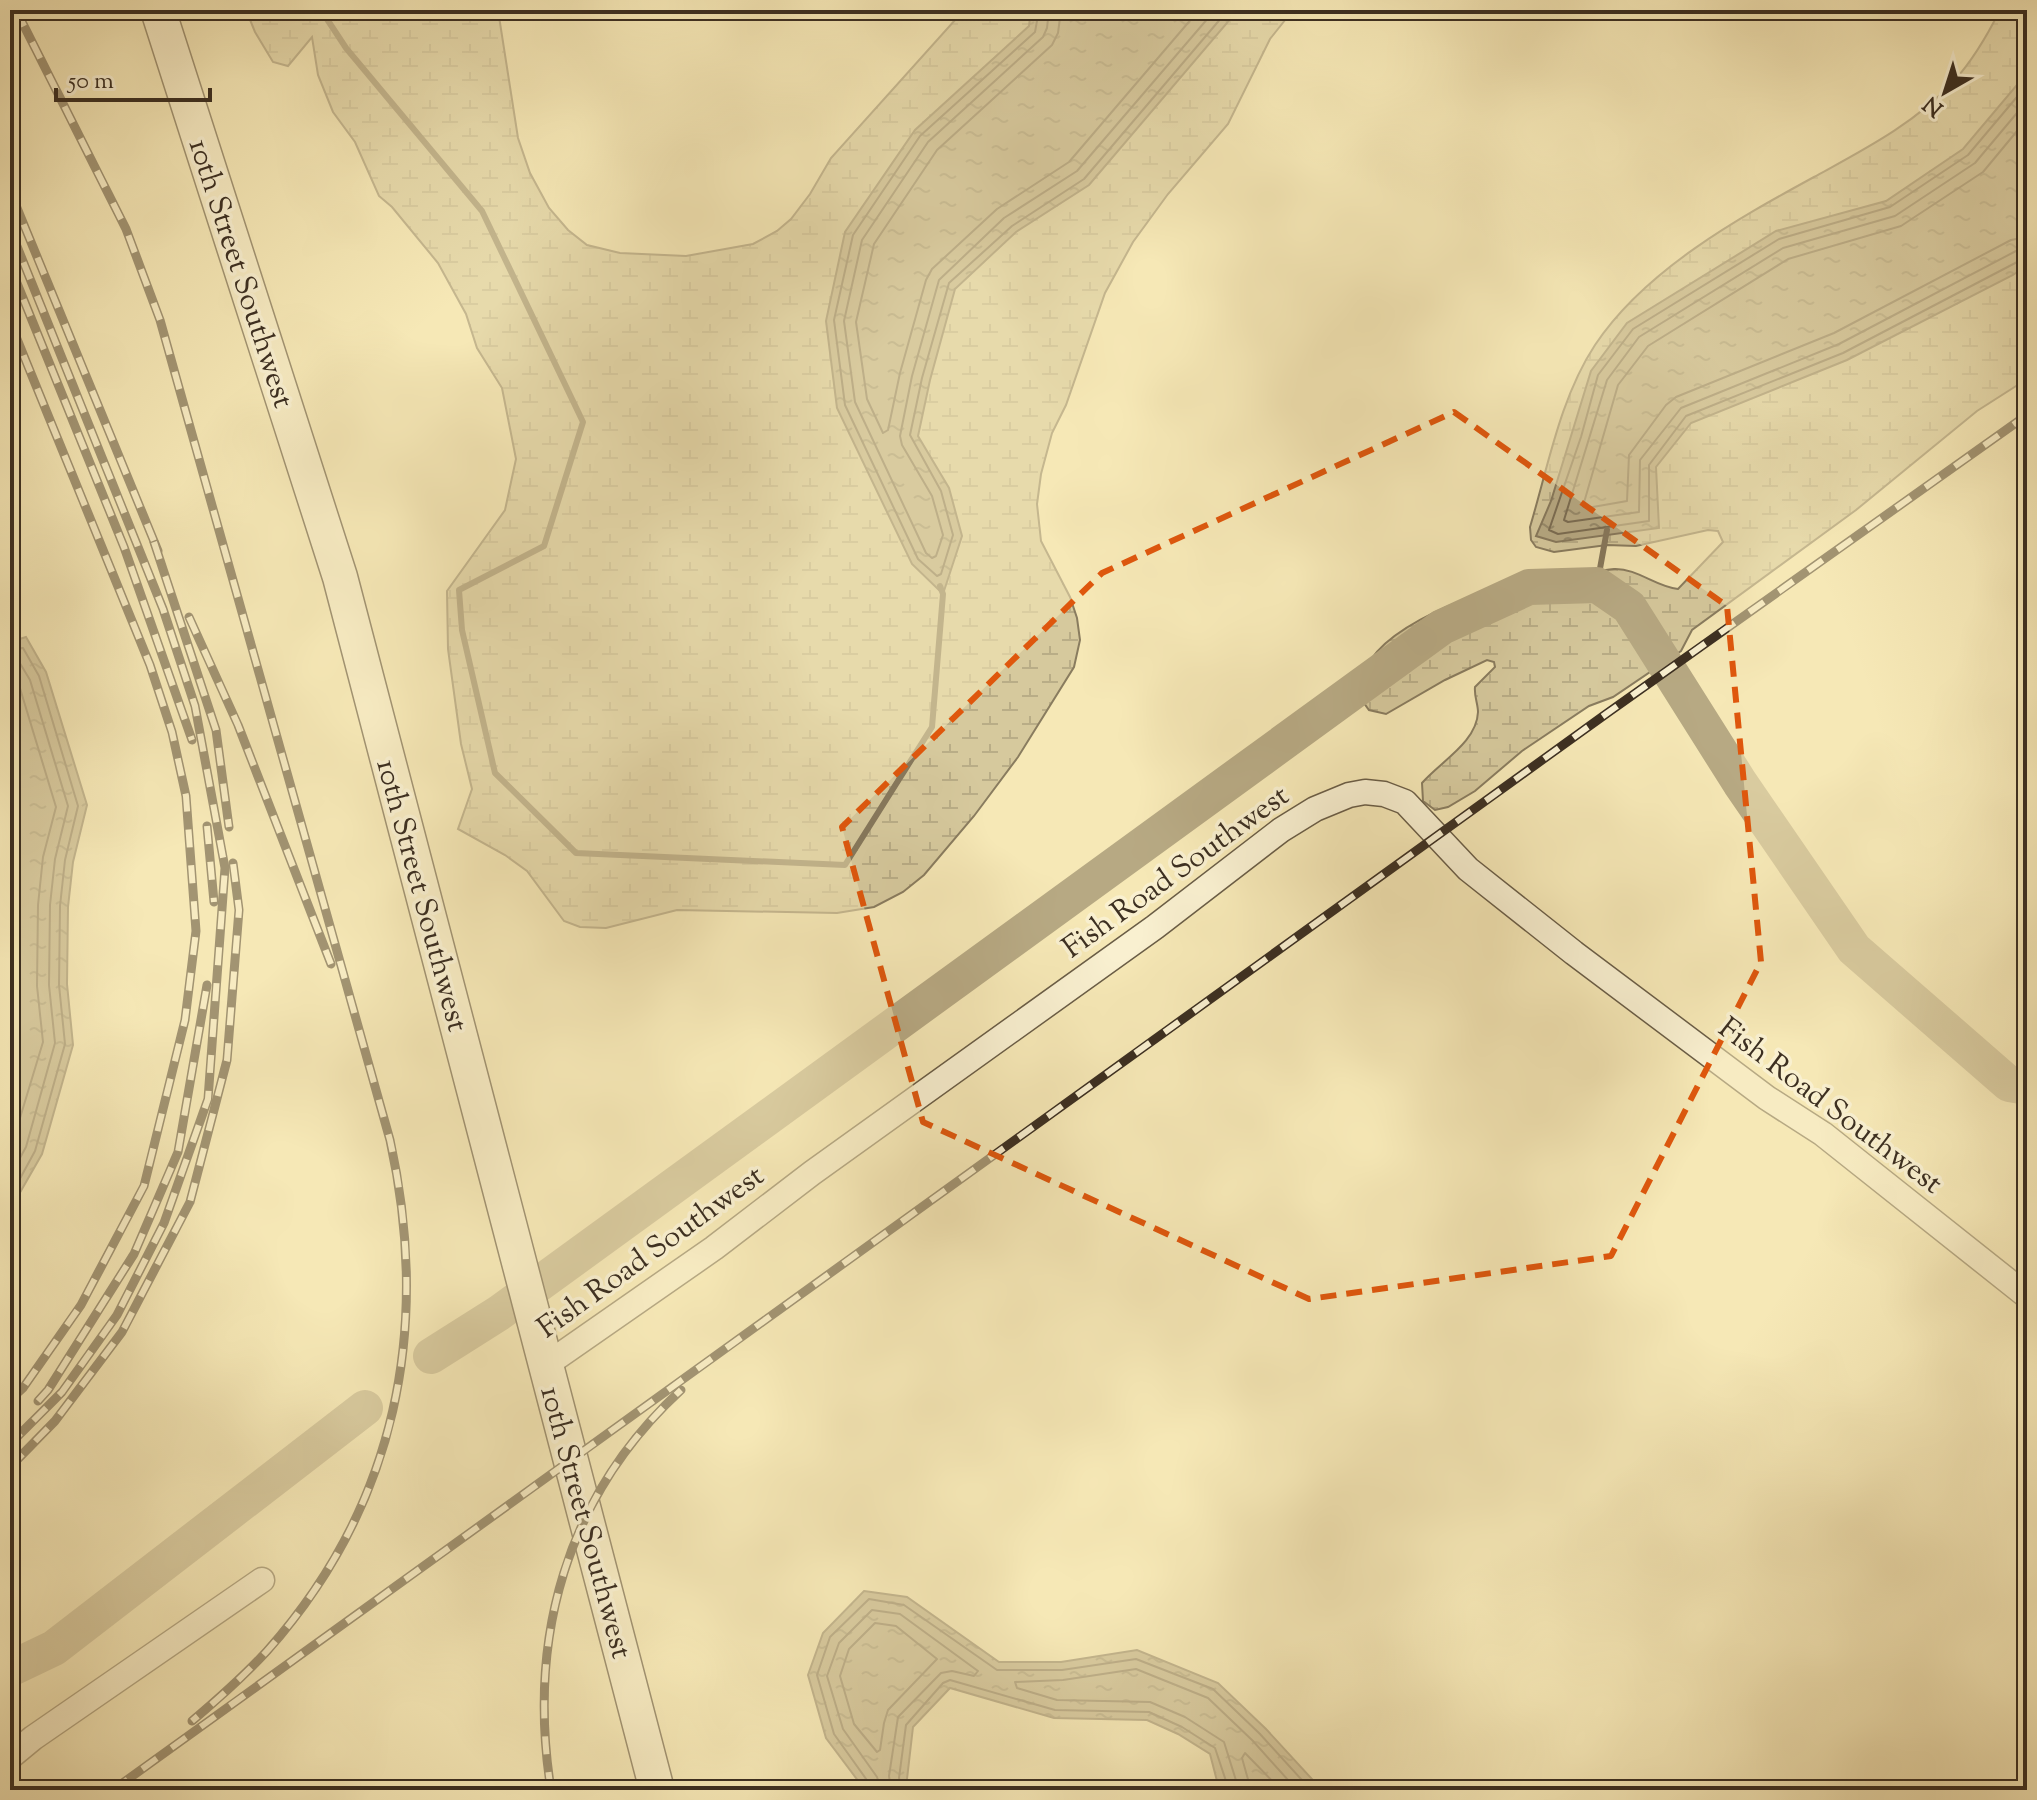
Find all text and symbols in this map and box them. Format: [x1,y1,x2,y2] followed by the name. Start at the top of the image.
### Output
[56,52,210,102] scale bar
[1905,52,1985,132] north arrow
[66,65,114,99] text: 50 m
[1917,87,1951,123] text: N
[176,134,303,414] street label: 10th Street Southwest
[364,755,478,1037] street label: 10th Street Southwest
[1054,776,1299,970] street label: Fish Road Southwest
[1708,1008,1951,1206] street label: Fish Road Southwest
[529,1156,774,1350] street label: Fish Road Southwest
[528,1382,642,1664] street label: 10th Street Southwest

